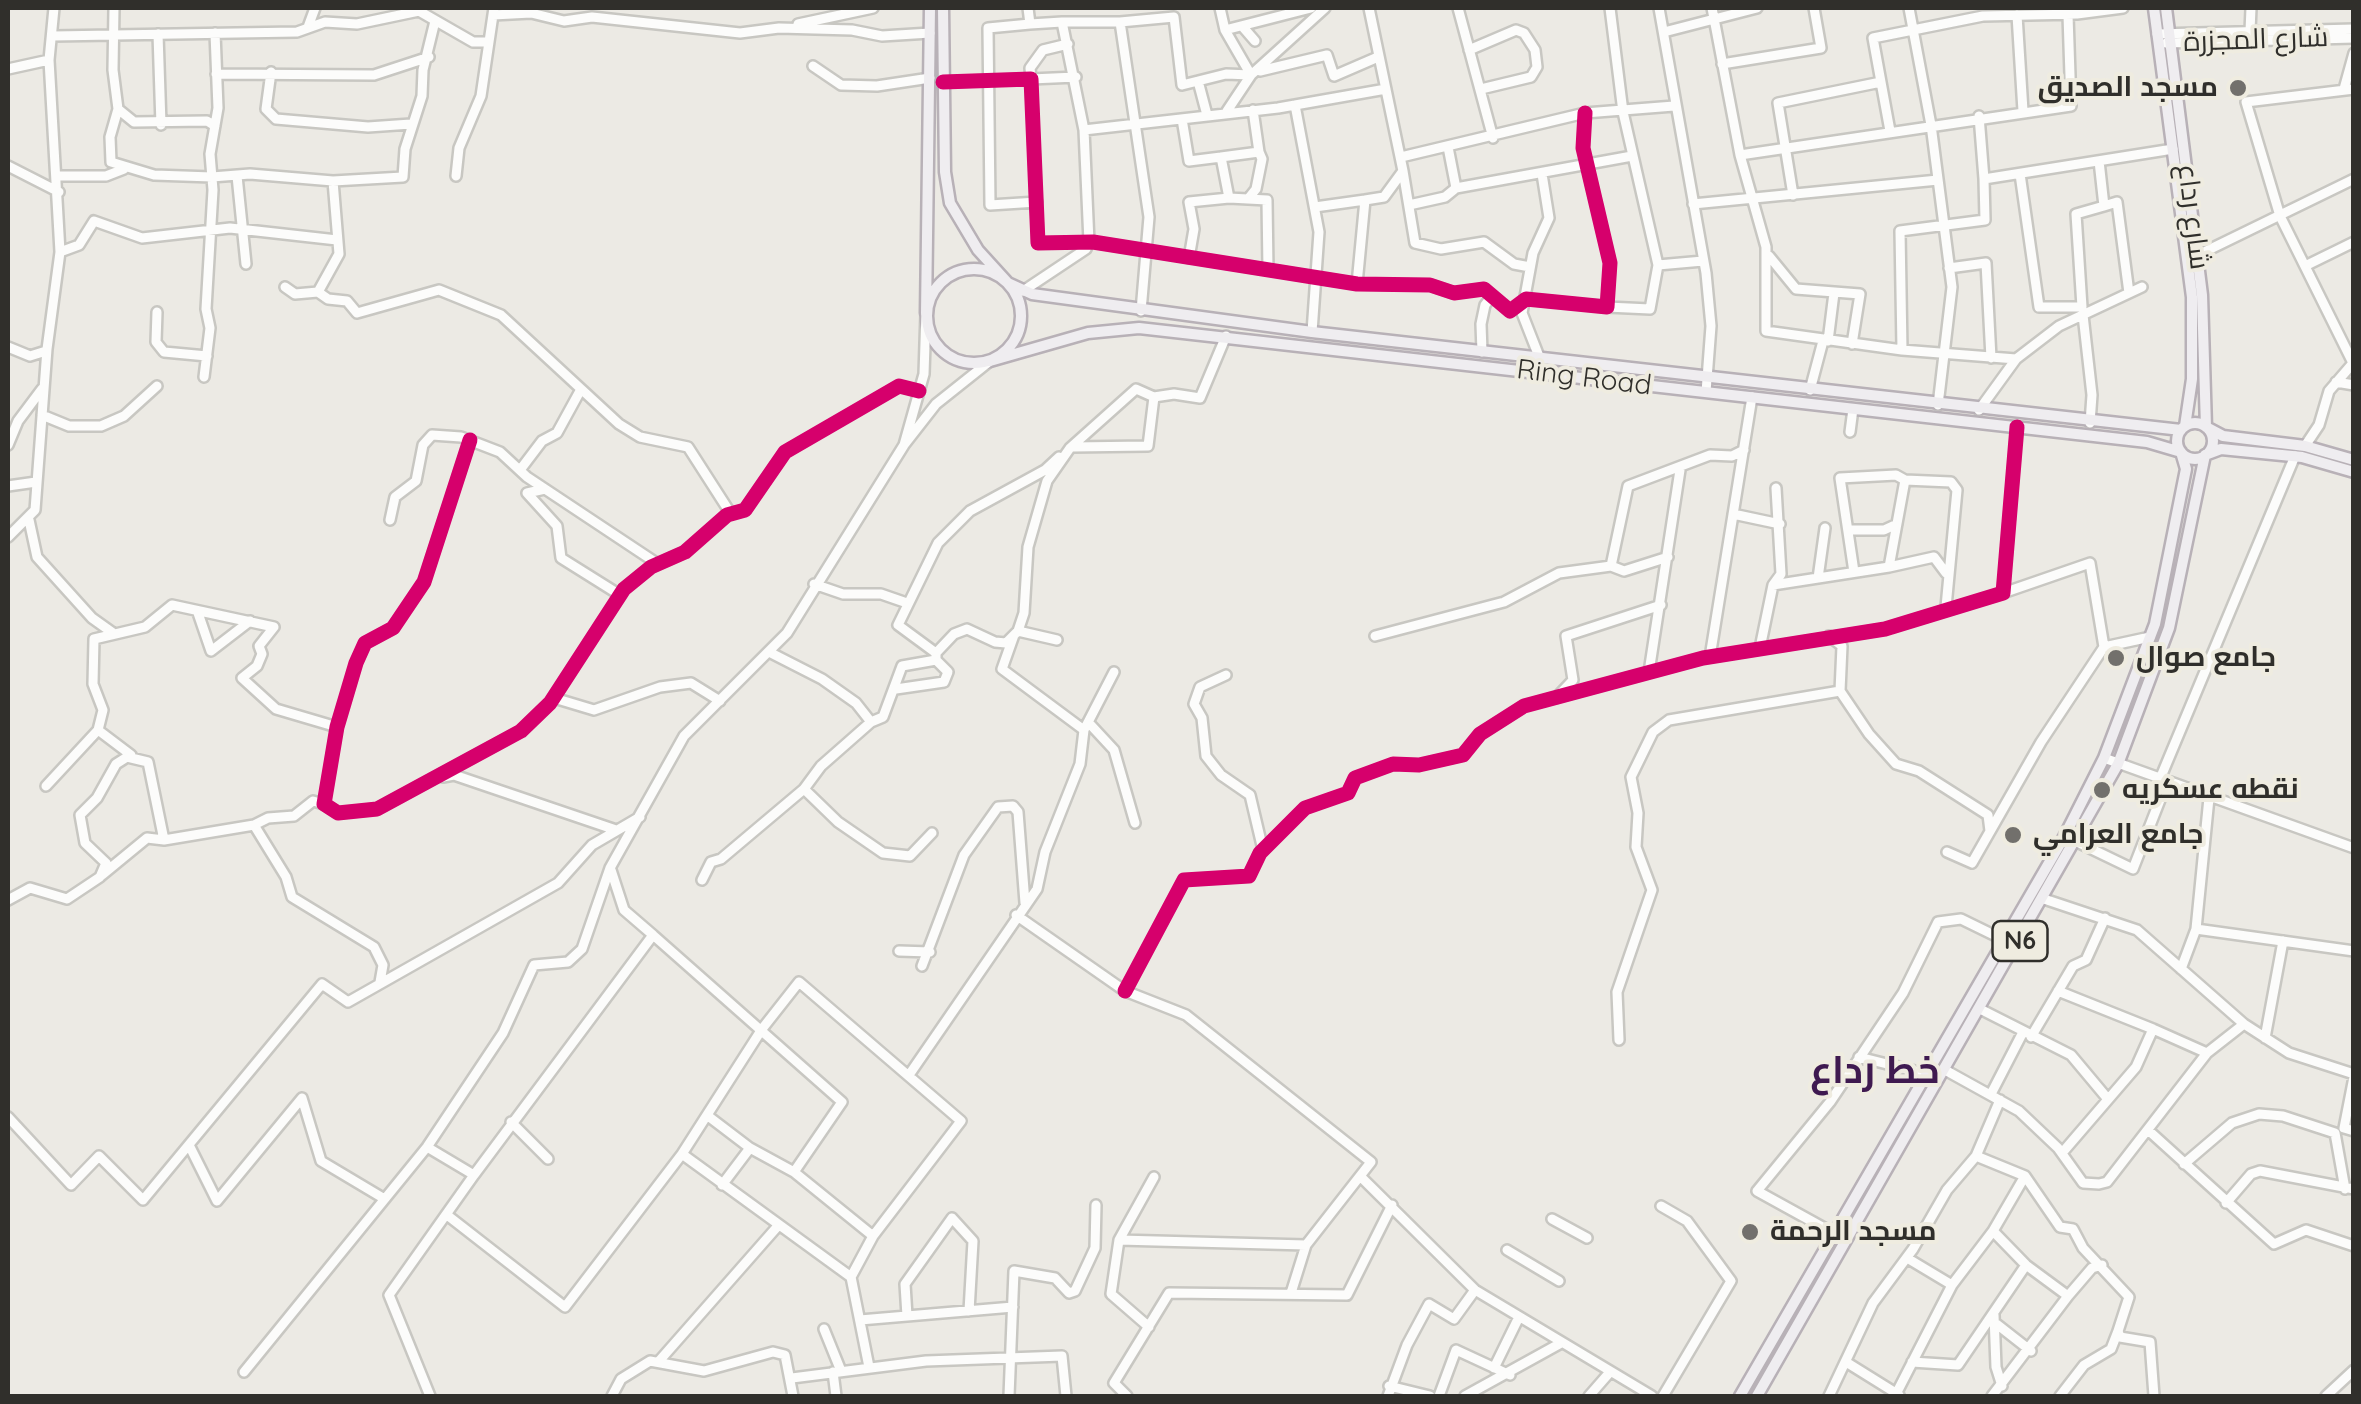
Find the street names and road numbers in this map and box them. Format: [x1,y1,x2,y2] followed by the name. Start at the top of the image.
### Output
[2183,21,2329,59] street label: شارع المجزرة
[2170,162,2216,272] street label: شارع رداع
[1515,353,1653,403] street label: Ring Road
[1992,921,2048,961] road number: N6

